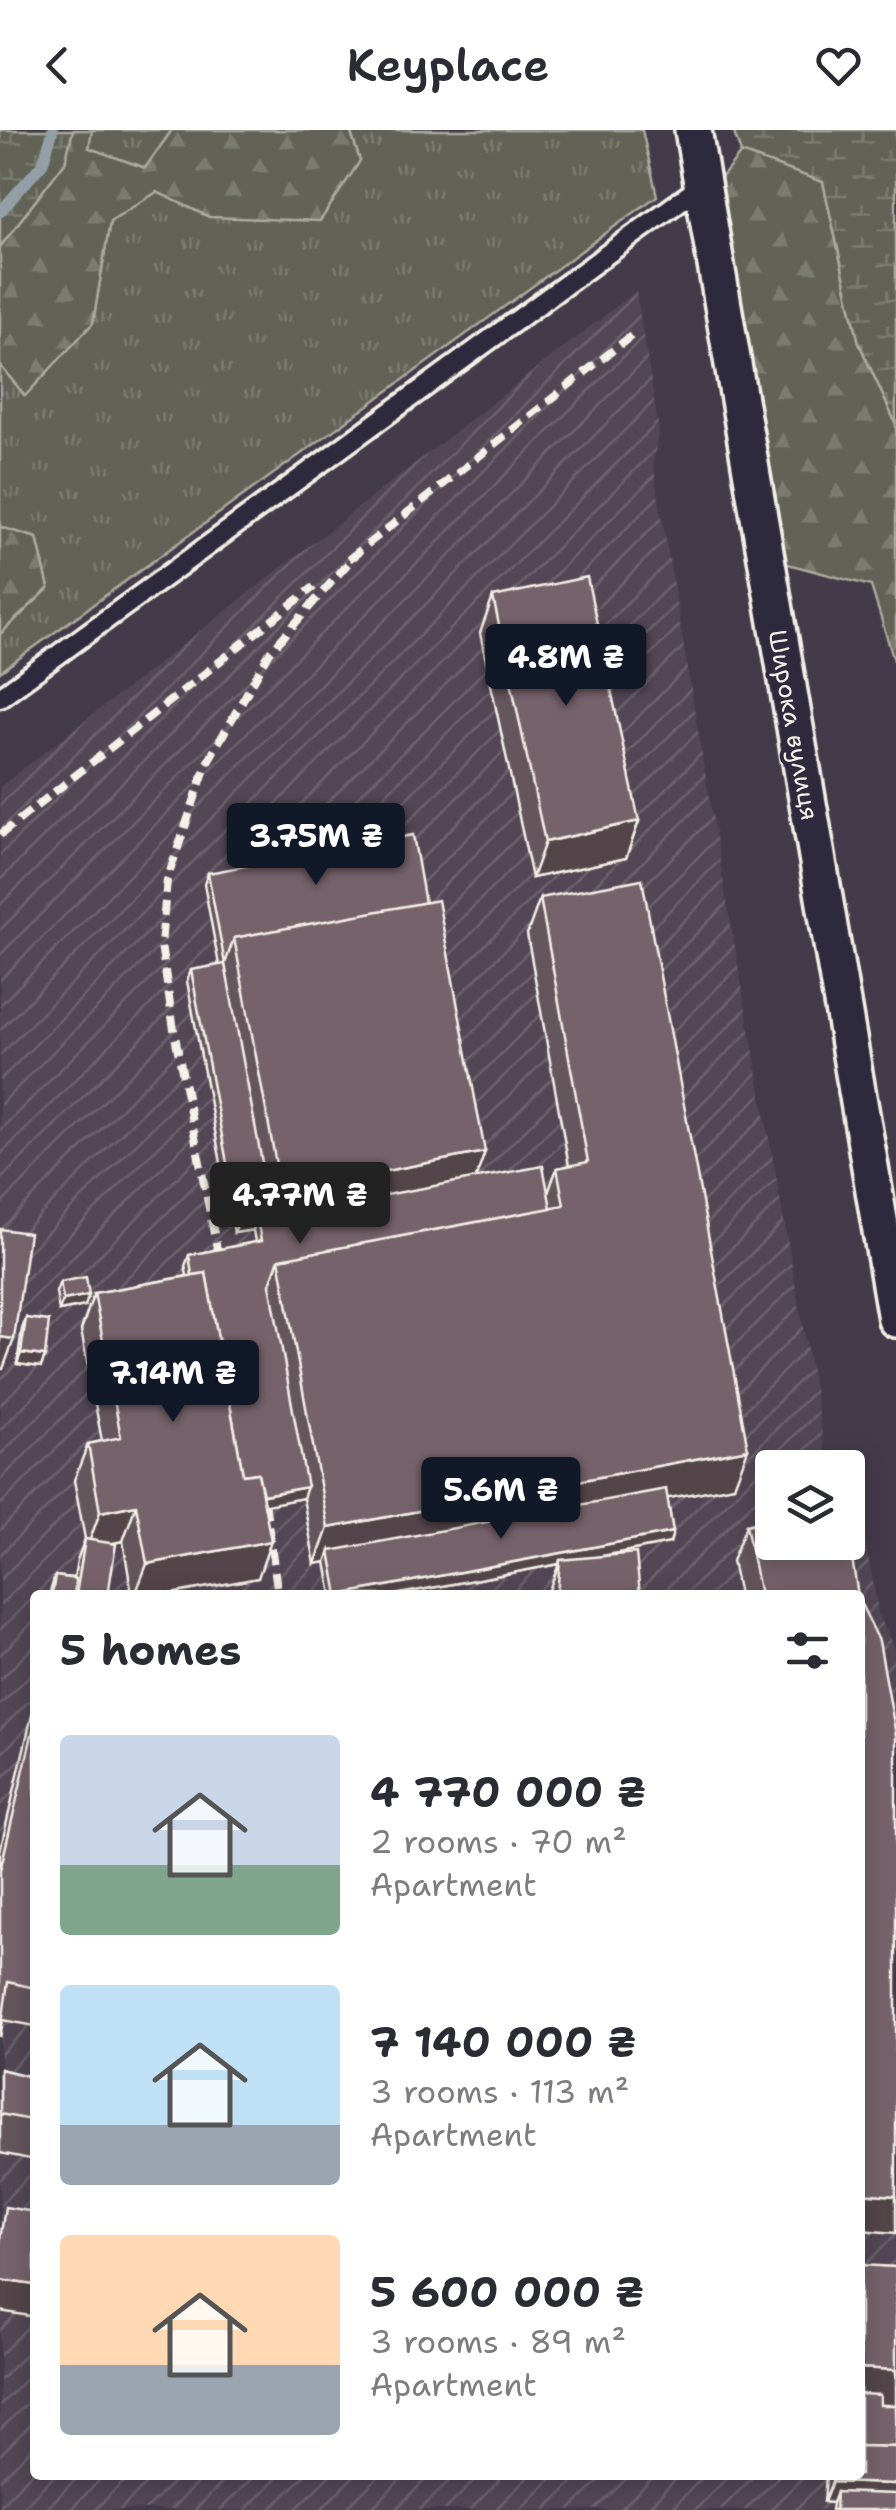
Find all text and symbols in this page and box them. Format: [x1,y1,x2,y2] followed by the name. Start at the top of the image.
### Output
[347,35,549,95] text: Keyplace
[30,38,85,93] icon: back
[811,38,866,93] icon: heart
[485,624,647,709] pin: 4.8M ₴
[761,627,827,823] street label: Широка вулиця
[507,635,625,678] text: 4.8M ₴
[224,803,408,888] pin: 3.75M ₴
[249,814,383,857] text: 3.75M ₴
[208,1162,392,1247] pin: 4.77M ₴
[232,1173,368,1216] text: 4.77M ₴
[81,1340,265,1425] pin: 7.14M ₴
[109,1351,237,1394] text: 7.14M ₴
[755,1450,865,1560] map controls
[755,1450,865,1560] button: layers
[420,1457,582,1542] pin: 5.6M ₴
[443,1468,559,1511] text: 5.6M ₴
[60,1622,241,1678] text: 5 homes
[780,1623,835,1678] icon: filters
[370,1764,646,1820] text: 4 770 000 ₴
[140,1775,260,1895] icon: home
[370,1820,627,1863] text: 2 rooms · 70 m²
[370,1863,537,1906] text: Apartment
[370,2014,636,2070] text: 7 140 000 ₴
[140,2025,260,2145] icon: home
[370,2070,629,2113] text: 3 rooms · 113 m²
[370,2113,537,2156] text: Apartment
[370,2264,644,2320] text: 5 600 000 ₴
[140,2275,260,2395] icon: home
[370,2320,626,2363] text: 3 rooms · 89 m²
[370,2363,537,2406] text: Apartment

